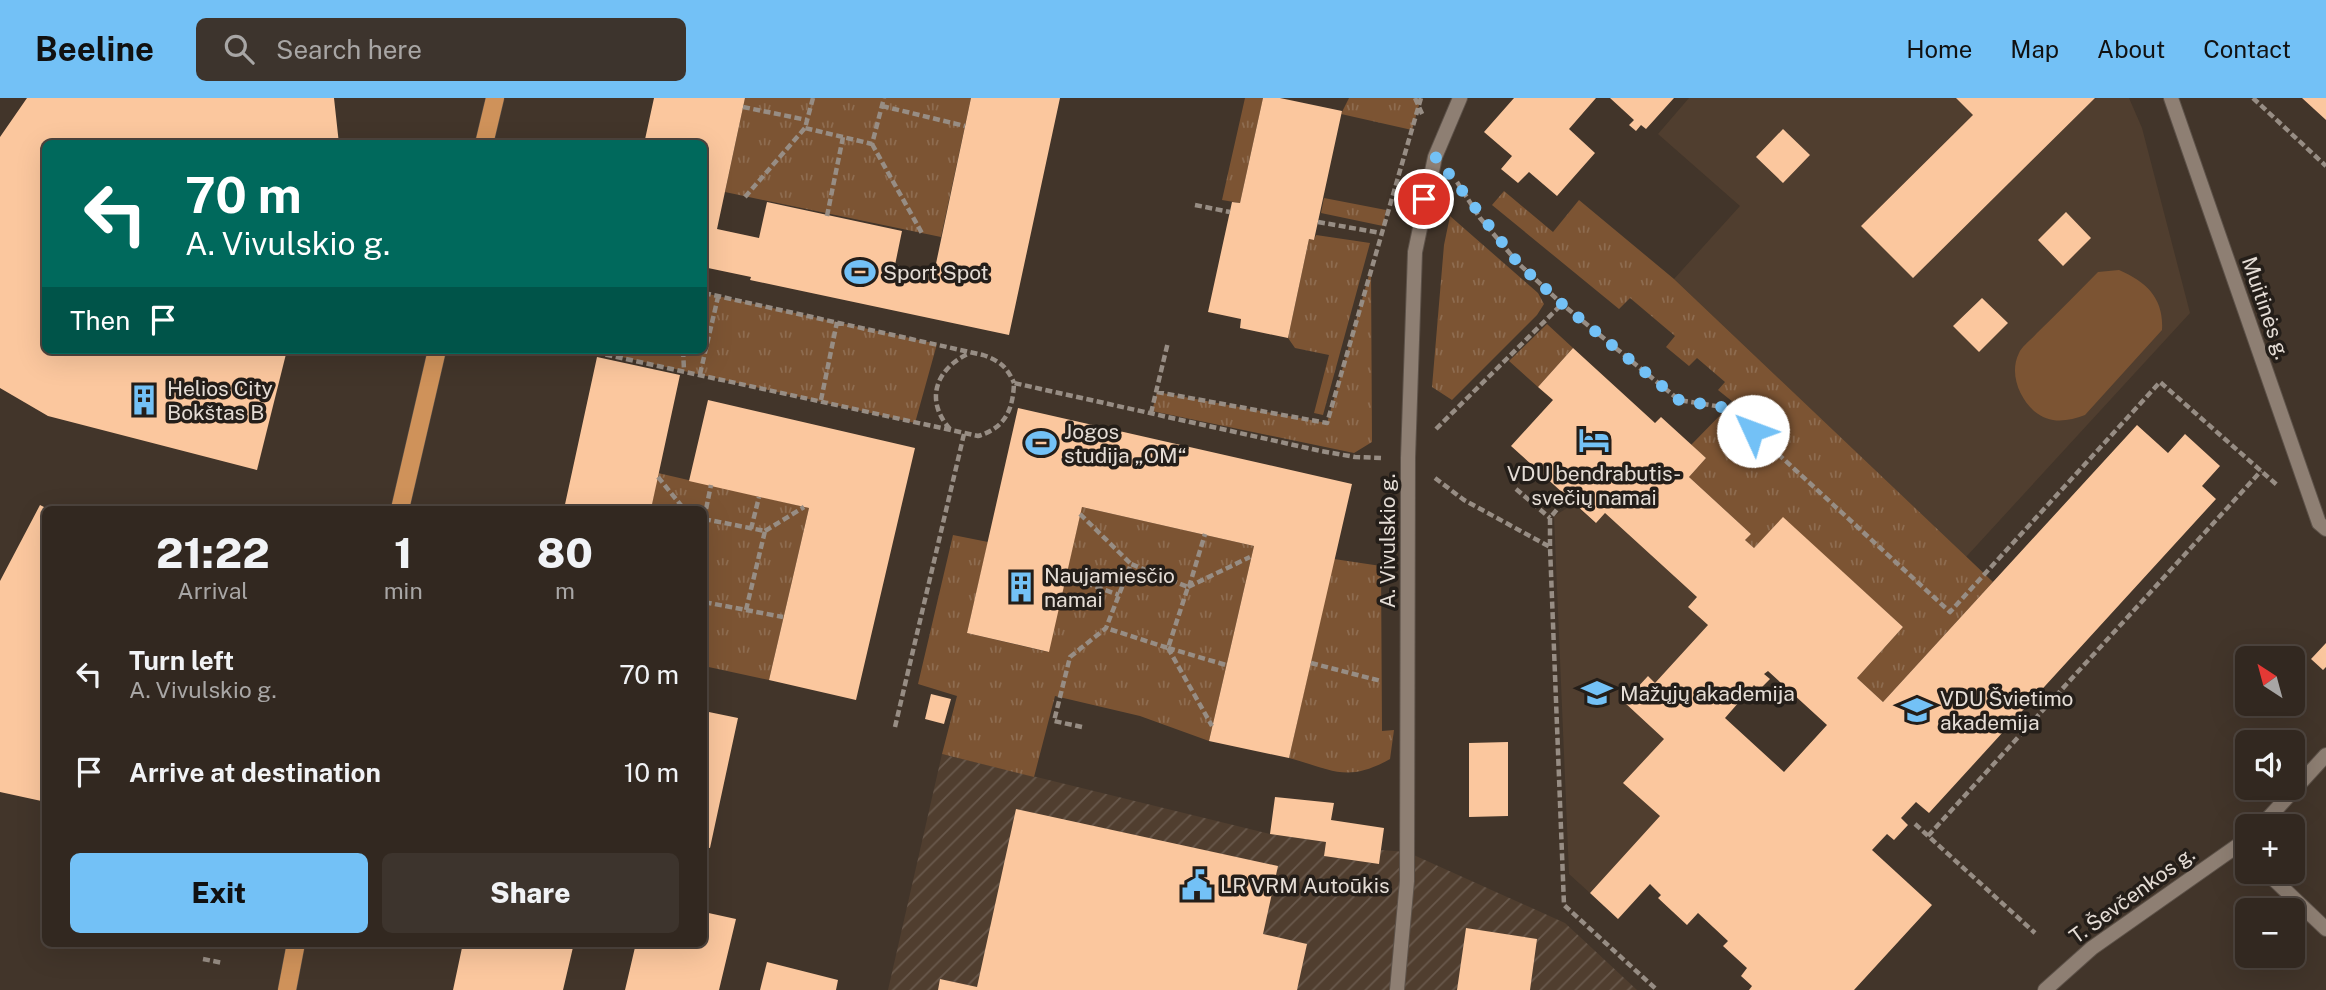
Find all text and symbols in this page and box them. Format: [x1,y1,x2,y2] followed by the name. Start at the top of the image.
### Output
[196,18,686,81] search box
[35,30,154,68] text: Beeline
[220,30,258,68] icon: search
[276,34,422,65] text: Search here
[1906,35,1972,63] text: Home
[2010,35,2059,63] text: Map
[2097,35,2165,63] text: About
[2203,35,2291,63] text: Contact
[185,166,302,224] text: 70 m
[70,168,161,259] icon: left
[1394,169,1454,229] pin
[1405,180,1443,218] icon: arrive
[185,225,390,262] text: A. Vivulskio g.
[2237,253,2295,363] street label: Muitinės g.
[843,255,877,289] sports icon: Sport Spot
[883,260,989,285] place label: Sport Spot
[144,301,182,339] icon: arrive
[70,305,130,336] text: Then
[167,376,273,425] place label: Helios City Bokštas B
[127,383,161,417] building icon: Helios City Bokštas B
[1716,394,1790,468] position arrow
[1064,419,1186,468] place label: Jogos studija „OM“
[1577,423,1611,457] hotel icon: VDU bendrabutis- svečių namai
[1024,426,1058,460] sports icon: Jogos studija „OM“
[1507,461,1681,510] place label: VDU bendrabutis- svečių namai
[1375,474,1400,608] street label: A. Vivulskio g.
[156,528,270,577] text: 21:22
[394,528,412,577] text: 1
[537,528,593,577] text: 80
[1044,563,1175,612] place label: Naujamiesčio namai
[1004,570,1038,604] building icon: Naujamiesčio namai
[177,577,248,604] text: Arrival
[384,577,423,604] text: min
[555,577,575,604] text: m
[129,645,234,676] text: Turn left
[2235,646,2305,716] north arrow
[2235,646,2305,968] map controls
[70,655,108,693] icon: left
[619,659,679,690] text: 70 m
[129,676,277,703] text: A. Vivulskio g.
[1580,676,1614,710] school or university icon: Mažųjų akademija
[1620,681,1795,706] place label: Mažųjų akademija
[1940,686,2073,735] place label: VDU Švietimo akademija
[1900,693,1934,727] school or university icon: VDU Švietimo akademija
[2235,730,2305,800] button: sound
[70,753,108,791] icon: arrive
[129,757,381,788] text: Arrive at destination
[624,757,679,788] text: 10 m
[2235,814,2305,884] button: +
[2064,841,2200,949] street label: T. Ševčenkos g.
[70,853,368,933] button: Exit
[382,853,679,933] button: Share
[1180,868,1214,902] public building icon: LR VRM Autoūkis
[1220,873,1390,898] place label: LR VRM Autoūkis
[2235,898,2305,968] button: −

